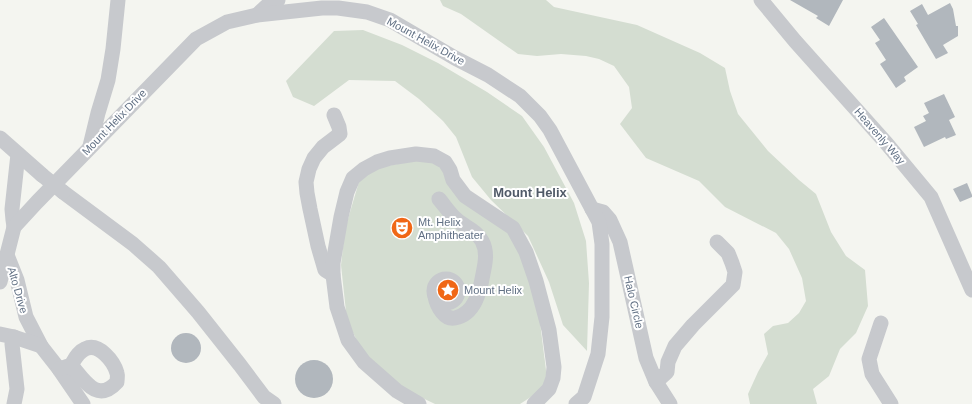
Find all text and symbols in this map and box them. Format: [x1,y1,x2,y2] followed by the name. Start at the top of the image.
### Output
[385,15,467,67] street label: Mount Helix Drive
[80,87,148,157] street label: Mount Helix Drive
[852,105,908,167] street label: Heavenly Way
[493,185,568,200] district label: Mount Helix
[389,215,415,241] theatre icon: Mt. Helix Amphitheater
[418,216,484,241] place label: Mt. Helix Amphitheater
[6,265,30,315] street label: Alto Drive
[622,274,646,330] street label: Halo Circle
[435,277,461,303] place icon: Mount Helix
[464,284,523,296] place label: Mount Helix

